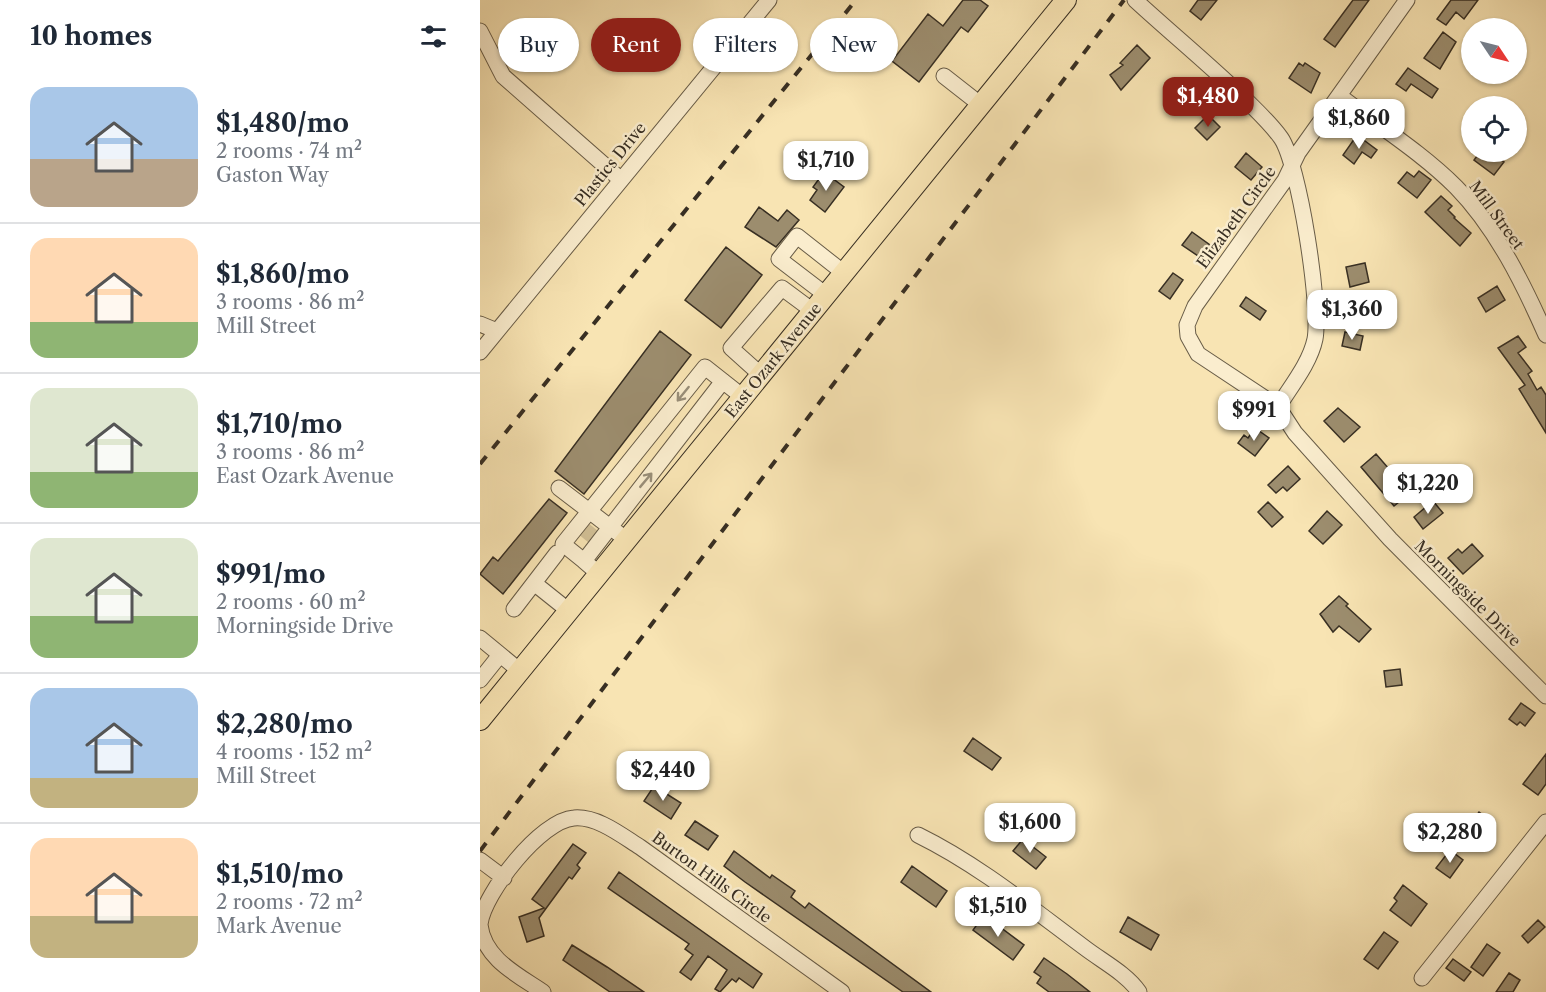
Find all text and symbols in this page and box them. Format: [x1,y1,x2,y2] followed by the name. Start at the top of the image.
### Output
[498,18,579,72] chip: Buy
[591,18,681,72] chip: Rent
[693,18,798,72] chip: Filters
[810,18,898,72] chip: New
[1461,18,1527,84] north arrow
[1461,18,1527,162] map controls
[30,20,152,52] text: 10 homes
[417,20,450,53] icon: filters
[1159,77,1257,128] pin: $1,480
[1177,84,1239,108] text: $1,480
[1461,96,1527,162] button: locate
[1310,99,1408,150] pin: $1,860
[1328,106,1390,130] text: $1,860
[216,107,349,139] text: $1,480/mo
[78,111,150,183] icon: home
[570,118,650,210] street label: Plastics Drive
[216,139,362,163] text: 2 rooms · 74 m²
[777,141,875,192] pin: $1,710
[797,148,855,172] text: $1,710
[1192,162,1280,272] street label: Elizabeth Circle
[216,163,329,187] text: Gaston Way
[1465,177,1529,254] street label: Mill Street
[216,258,349,290] text: $1,860/mo
[78,262,150,334] icon: home
[216,290,364,314] text: 3 rooms · 86 m²
[1303,290,1401,341] pin: $1,360
[1321,297,1383,321] text: $1,360
[720,298,826,422] street label: East Ozark Avenue
[216,314,316,338] text: Mill Street
[676,386,689,402] one-way arrow
[1218,391,1290,442] pin: $991
[1232,398,1276,422] text: $991
[216,408,342,440] text: $1,710/mo
[78,412,150,484] icon: home
[216,440,364,464] text: 3 rooms · 86 m²
[216,464,394,488] text: East Ozark Avenue
[1379,464,1477,515] pin: $1,220
[1397,471,1459,495] text: $1,220
[640,472,653,488] one-way arrow
[1411,536,1525,650] street label: Morningside Drive
[216,558,325,590] text: $991/mo
[78,562,150,634] icon: home
[216,590,366,614] text: 2 rooms · 60 m²
[216,614,394,638] text: Morningside Drive
[216,708,353,740] text: $2,280/mo
[78,712,150,784] icon: home
[216,740,372,764] text: 4 rooms · 152 m²
[614,751,712,802] pin: $2,440
[631,758,695,782] text: $2,440
[216,764,316,788] text: Mill Street
[981,803,1079,854] pin: $1,600
[998,810,1062,834] text: $1,600
[1401,813,1499,864] pin: $2,280
[1417,820,1483,844] text: $2,280
[648,827,776,927] street label: Burton Hills Circle
[216,858,344,890] text: $1,510/mo
[78,862,150,934] icon: home
[949,887,1047,938] pin: $1,510
[216,890,363,914] text: 2 rooms · 72 m²
[969,894,1027,918] text: $1,510
[216,914,342,938] text: Mark Avenue

